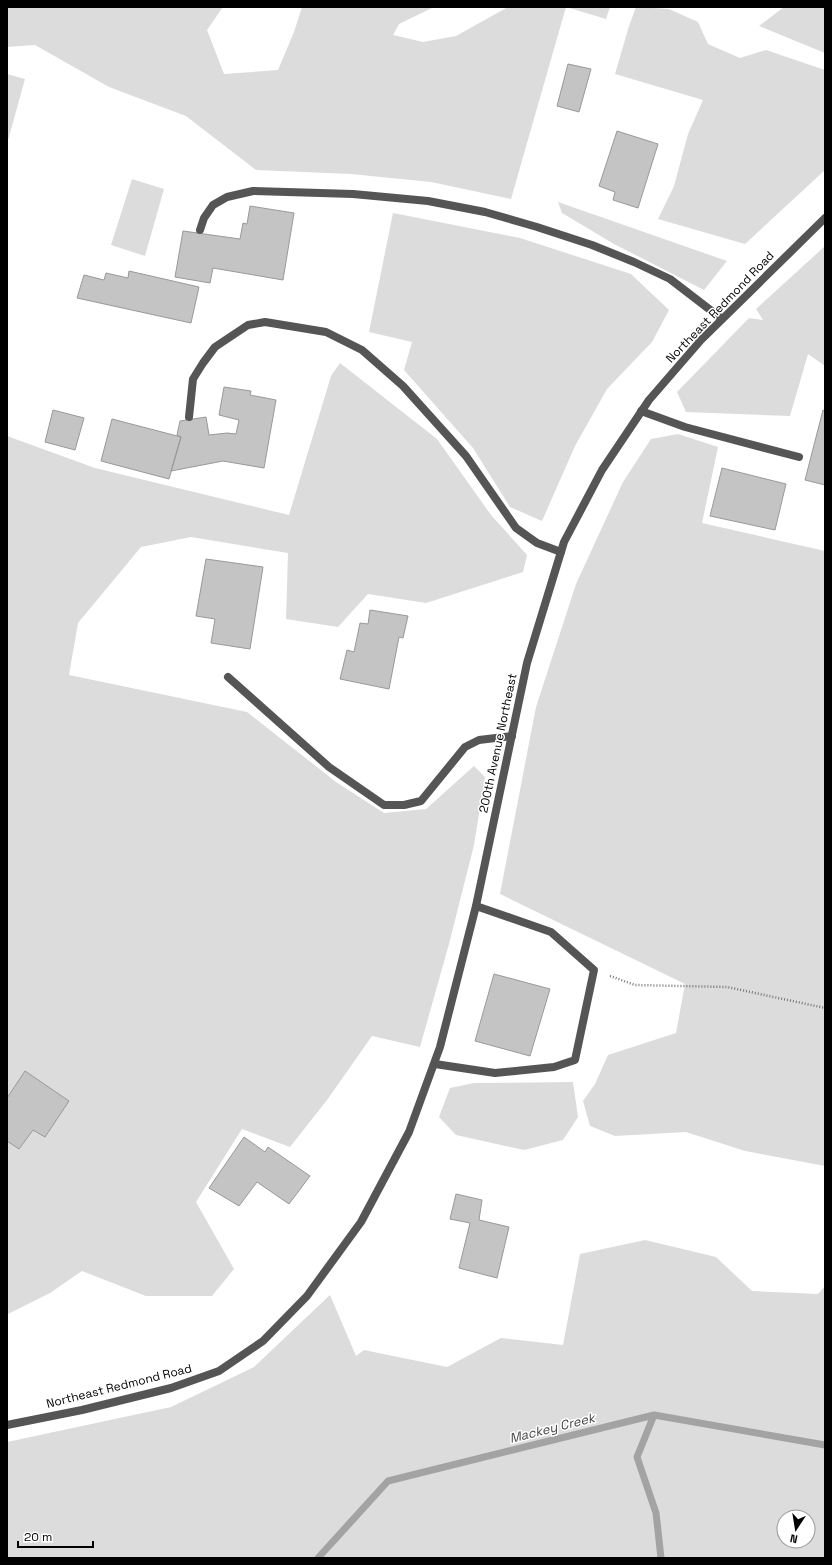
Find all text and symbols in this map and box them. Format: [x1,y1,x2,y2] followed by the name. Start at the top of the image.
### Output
[662,248,778,366] street label: Northeast Redmond Road
[475,672,521,814] street label: 200th Avenue Northeast
[45,1360,193,1412] street label: Northeast Redmond Road
[508,1409,598,1447] water label: Mackey Creek
[776,1509,816,1549] north arrow
[18,1523,93,1549] scale bar
[24,1529,52,1545] text: 20 m
[789,1531,799,1546] text: N

